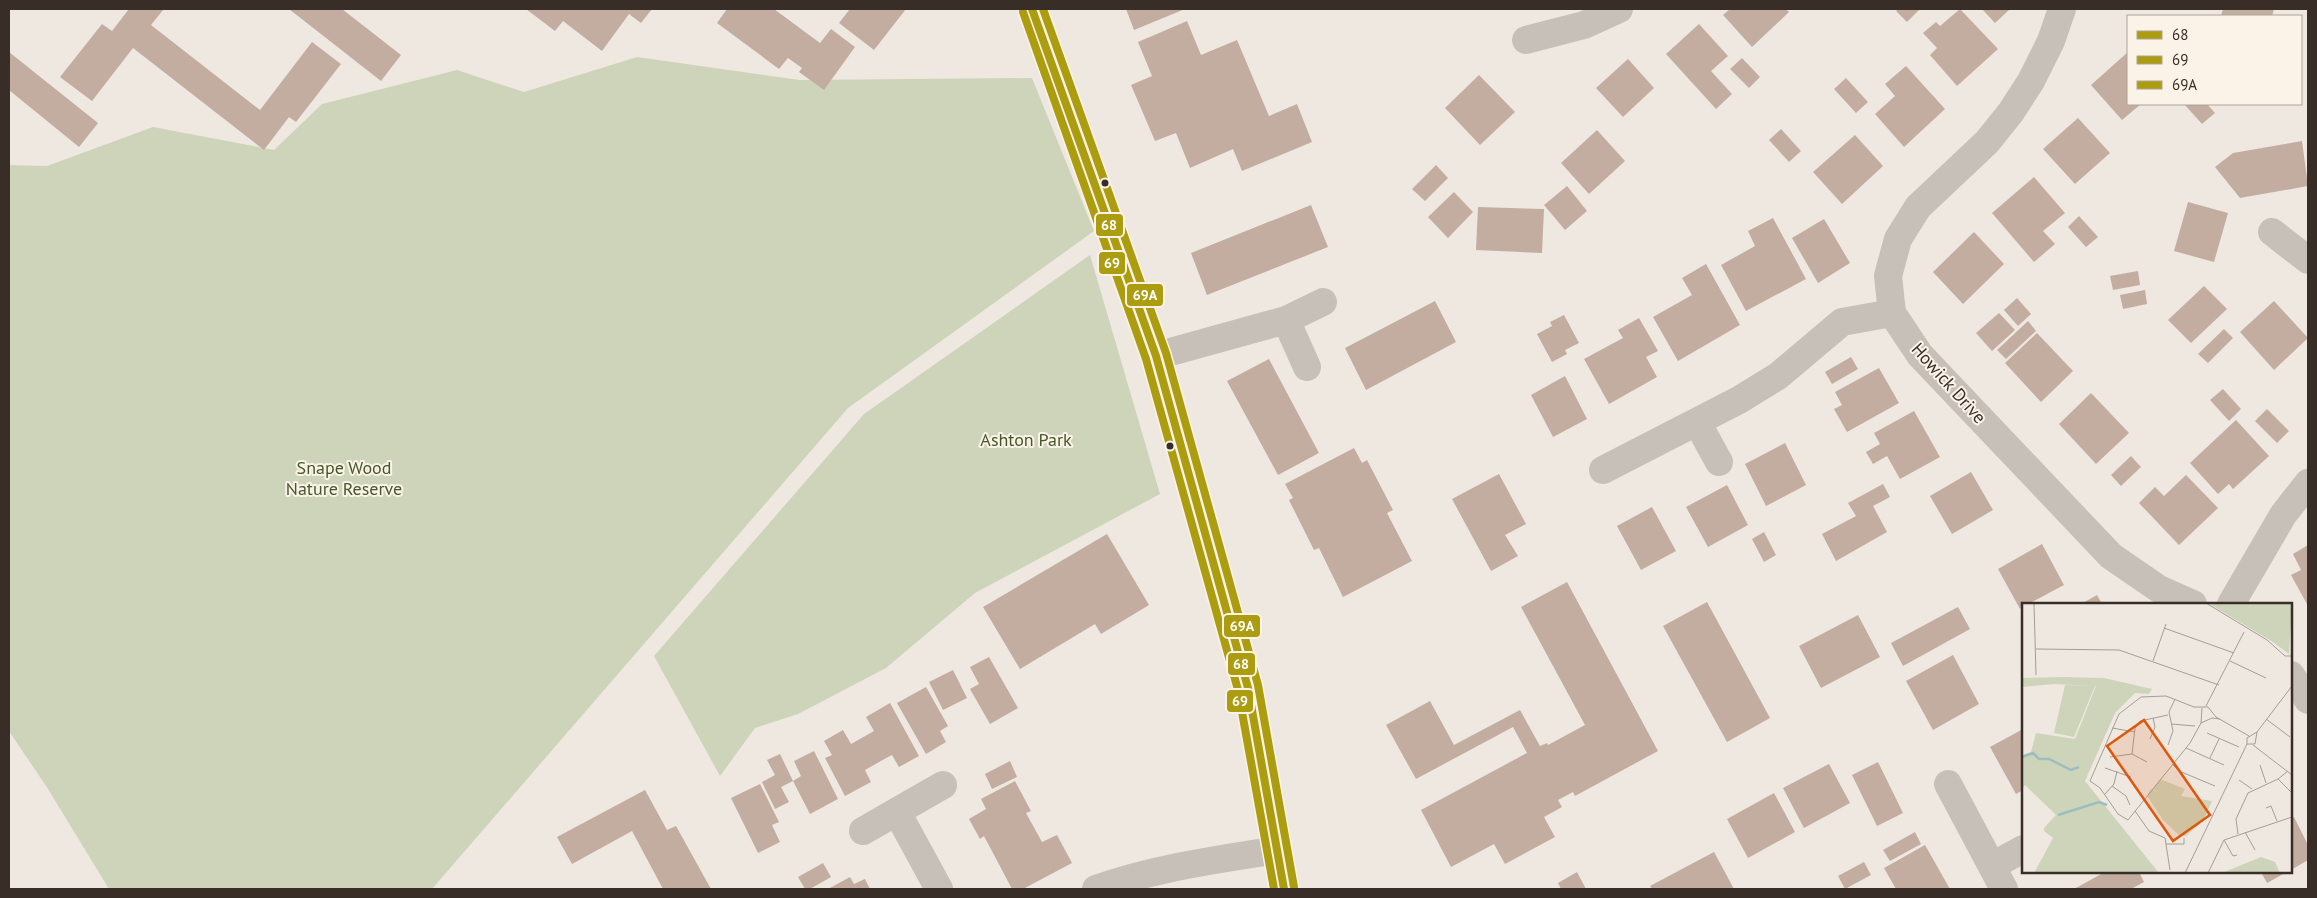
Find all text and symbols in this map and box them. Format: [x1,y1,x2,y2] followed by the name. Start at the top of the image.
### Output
[2127,15,2302,105] legend
[2172,25,2188,44] text: 68
[2172,50,2188,69] text: 69
[2172,75,2197,94] text: 69A
[1100,178,1110,188] unlabelled marker
[1095,213,1124,237] line badge: 68
[1101,216,1117,234] text: 68
[1098,251,1126,275] line badge: 69
[1104,254,1120,272] text: 69
[1126,283,1164,307] line badge: 69A
[1133,286,1158,304] text: 69A
[1907,338,1991,428] street label: Howick Drive
[980,428,1072,451] park label: Ashton Park
[1165,441,1175,451] unlabelled marker
[286,456,402,500] park label: Snape Wood Nature Reserve
[2022,603,2292,873] inset map
[1223,614,1261,638] line badge: 69A
[1230,617,1255,635] text: 69A
[1227,652,1256,676] line badge: 68
[1233,655,1249,673] text: 68
[1226,689,1254,713] line badge: 69
[1232,692,1248,710] text: 69

